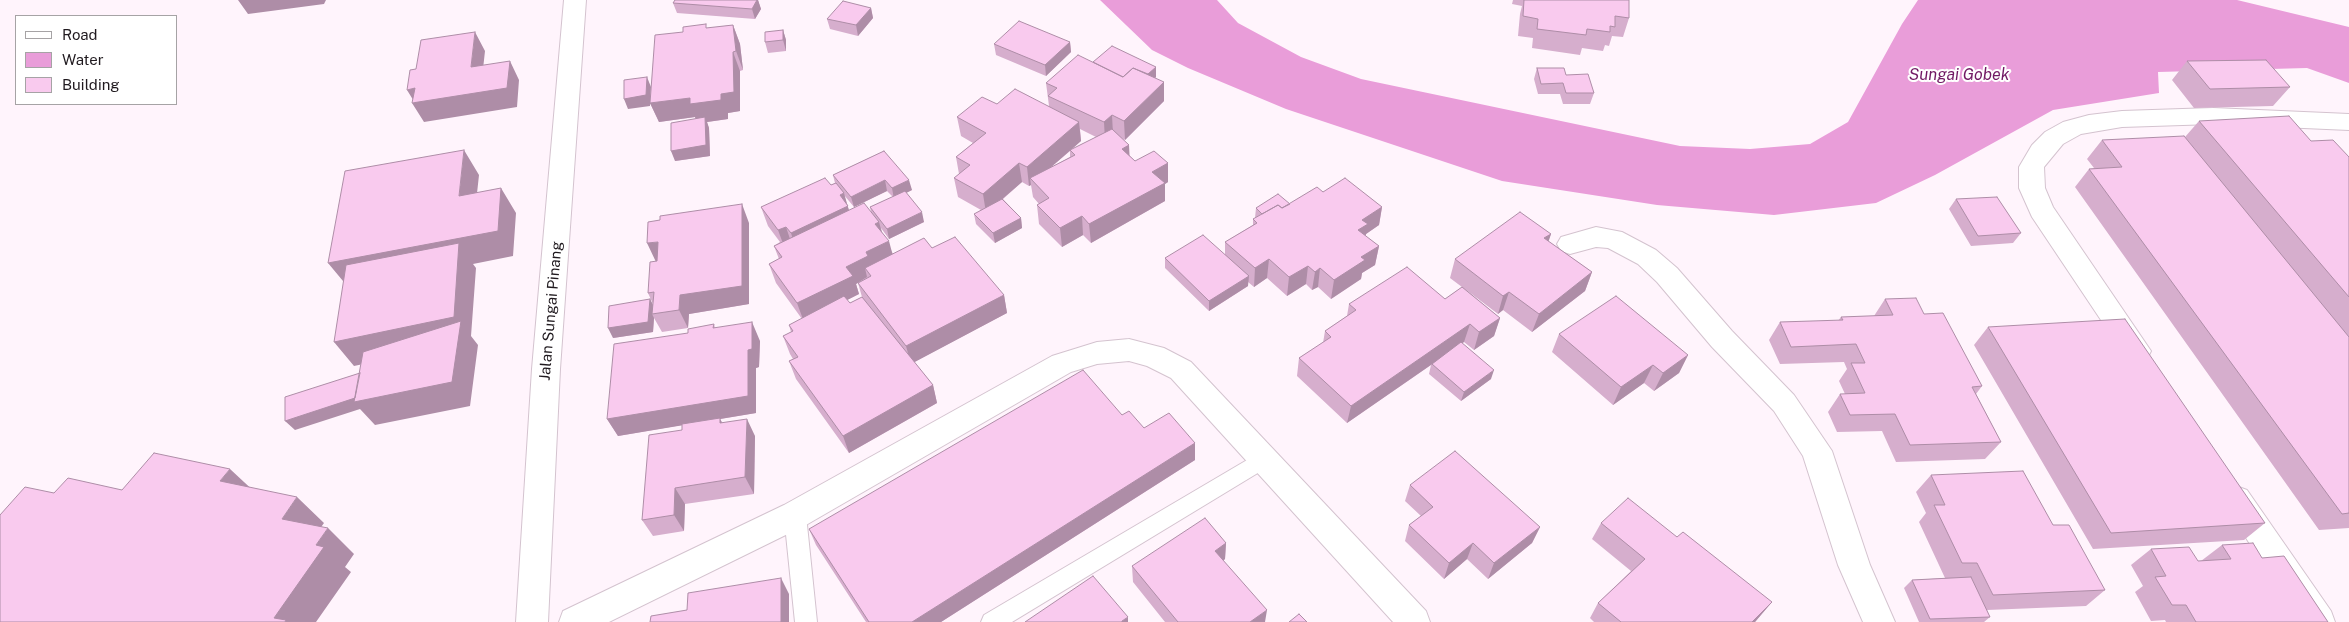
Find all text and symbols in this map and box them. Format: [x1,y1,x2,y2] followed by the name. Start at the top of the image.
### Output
[15,15,178,105] legend
[62,26,98,43] text: Road
[62,51,104,68] text: Water
[1909,65,2009,85] water label: Sungai Gobek
[62,76,120,93] text: Building
[536,241,566,381] street label: Jalan Sungai Pinang

